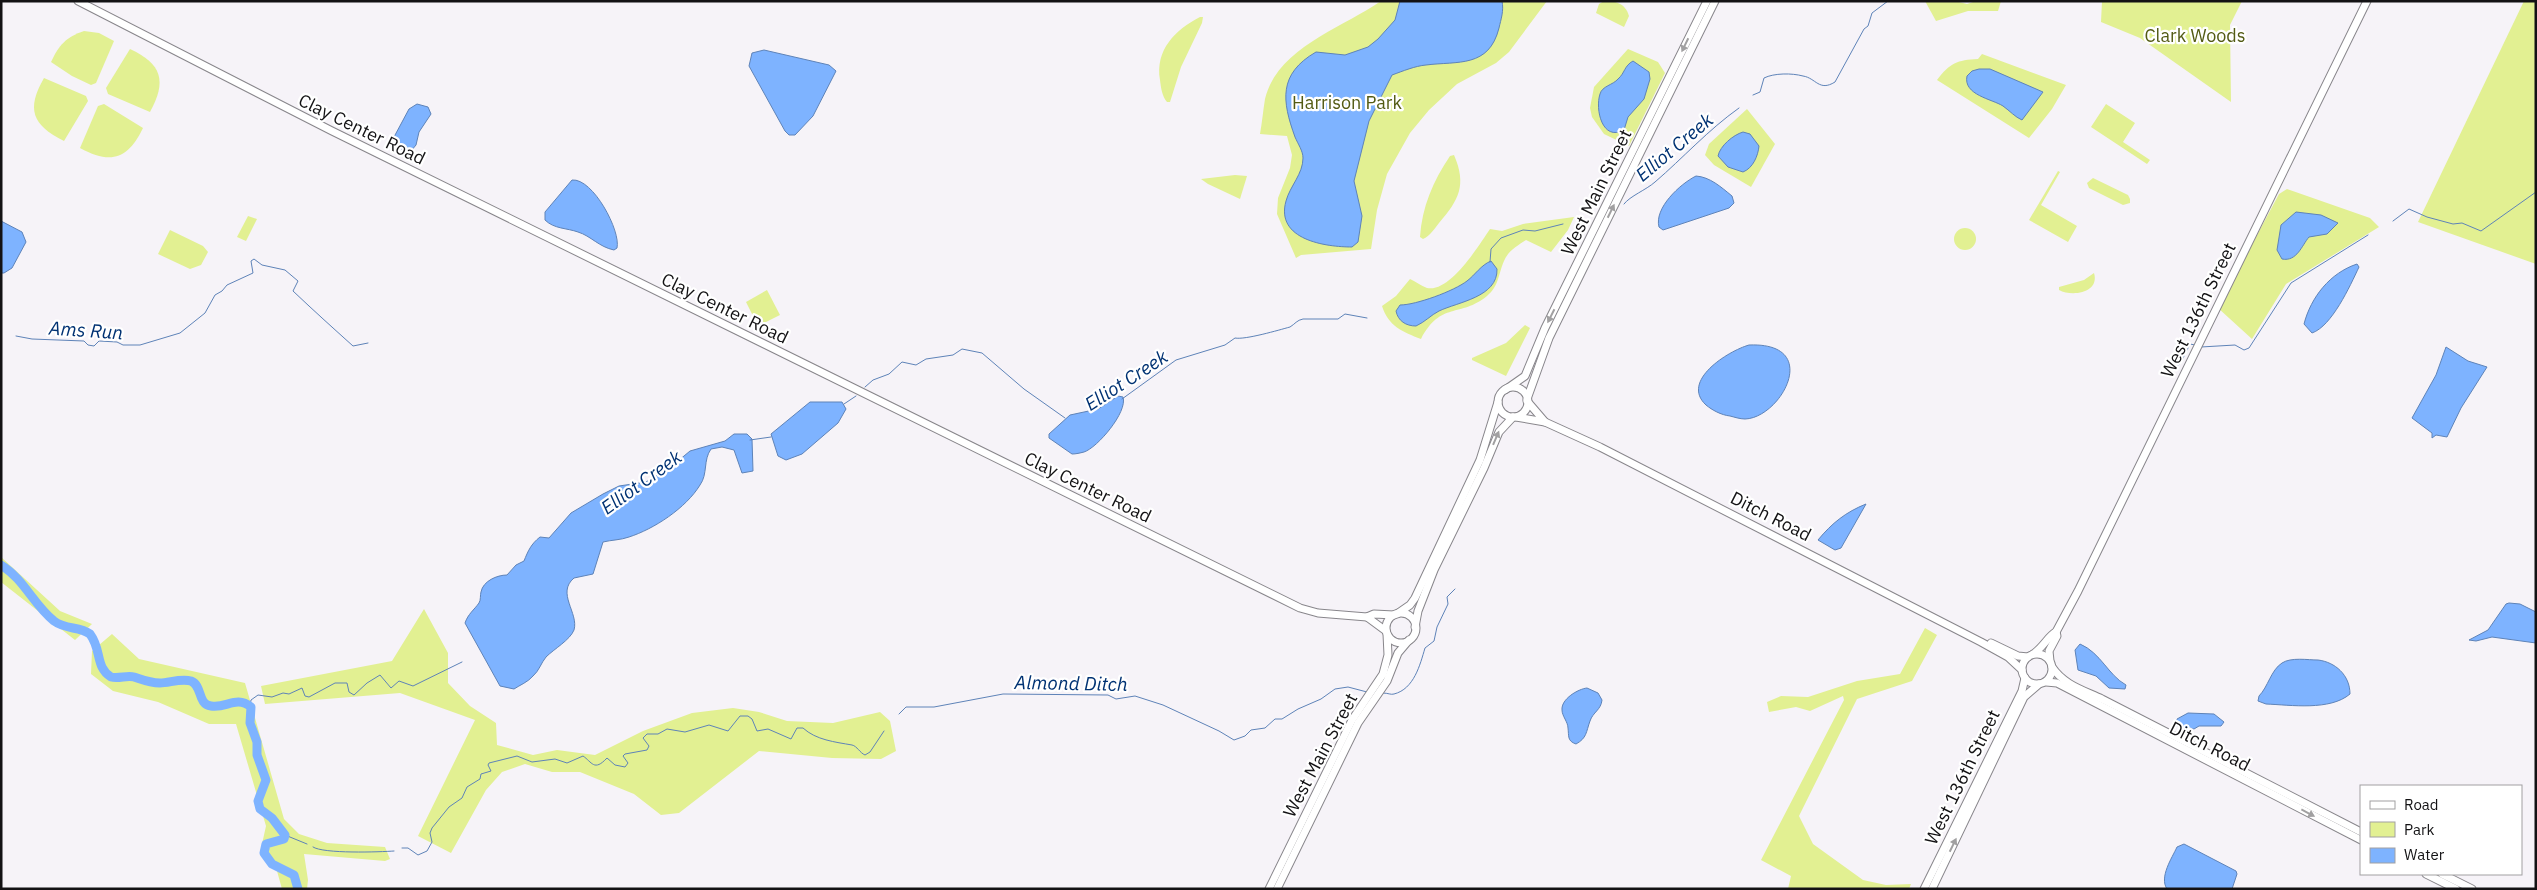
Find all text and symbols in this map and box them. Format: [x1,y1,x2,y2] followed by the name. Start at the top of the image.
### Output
[2144,24,2246,47] park label: Clark Woods
[1681,38,1689,52] one-way arrow
[295,88,429,170] street label: Clay Center Road
[1292,91,1402,114] park label: Harrison Park
[1630,107,1719,186] water label: Elliot Creek
[1556,125,1636,259] street label: West Main Street
[1607,204,1615,218] one-way arrow
[2155,239,2241,381] street label: West 136th Street
[658,267,792,349] street label: Clay Center Road
[1547,309,1555,323] one-way arrow
[47,315,124,345] water label: Ams Run
[1080,344,1173,416] water label: Elliot Creek
[1493,431,1501,445] one-way arrow
[596,444,687,519] water label: Elliot Creek
[1021,446,1155,528] street label: Clay Center Road
[1727,486,1815,546] street label: Ditch Road
[1013,670,1128,696] water label: Almond Ditch
[1278,689,1362,821] street label: West Main Street
[1919,706,2005,848] street label: West 136th Street
[2166,716,2254,776] street label: Ditch Road
[2360,785,2522,875] legend
[2404,795,2439,814] text: Road
[2301,809,2315,817] one-way arrow
[2404,820,2434,839] text: Park
[1950,838,1958,852] one-way arrow
[2404,845,2445,864] text: Water

